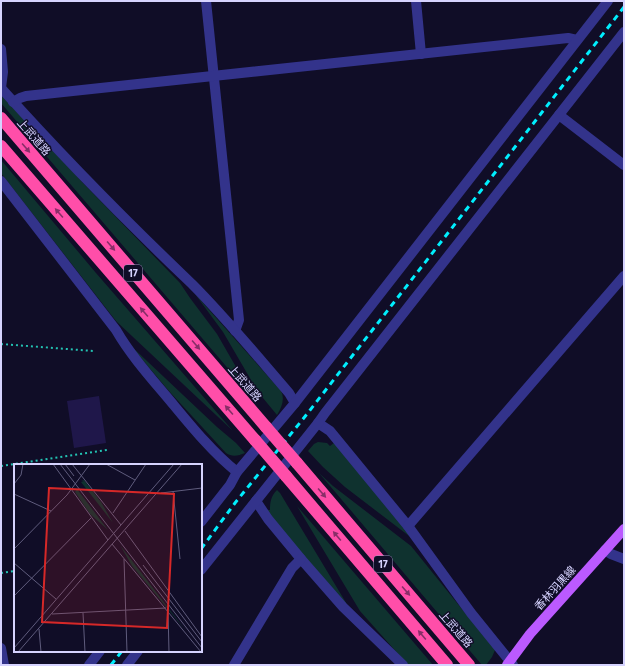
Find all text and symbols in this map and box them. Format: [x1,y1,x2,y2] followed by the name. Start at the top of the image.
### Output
[14,116,53,158] street label: 上武道路
[22,142,31,153] one-way arrow
[55,208,64,219] one-way arrow
[106,242,115,251] one-way arrow
[124,265,142,281] road number: 17
[140,307,149,317] one-way arrow
[191,340,200,350] one-way arrow
[225,362,264,404] street label: 上武道路
[225,405,234,415] one-way arrow
[14,464,202,652] inset map
[317,487,326,498] one-way arrow
[333,531,342,542] one-way arrow
[374,556,392,572] road number: 17
[532,564,579,613] street label: 香林羽黒線
[402,586,411,597] one-way arrow
[436,608,475,650] street label: 上武道路
[417,630,426,641] one-way arrow

